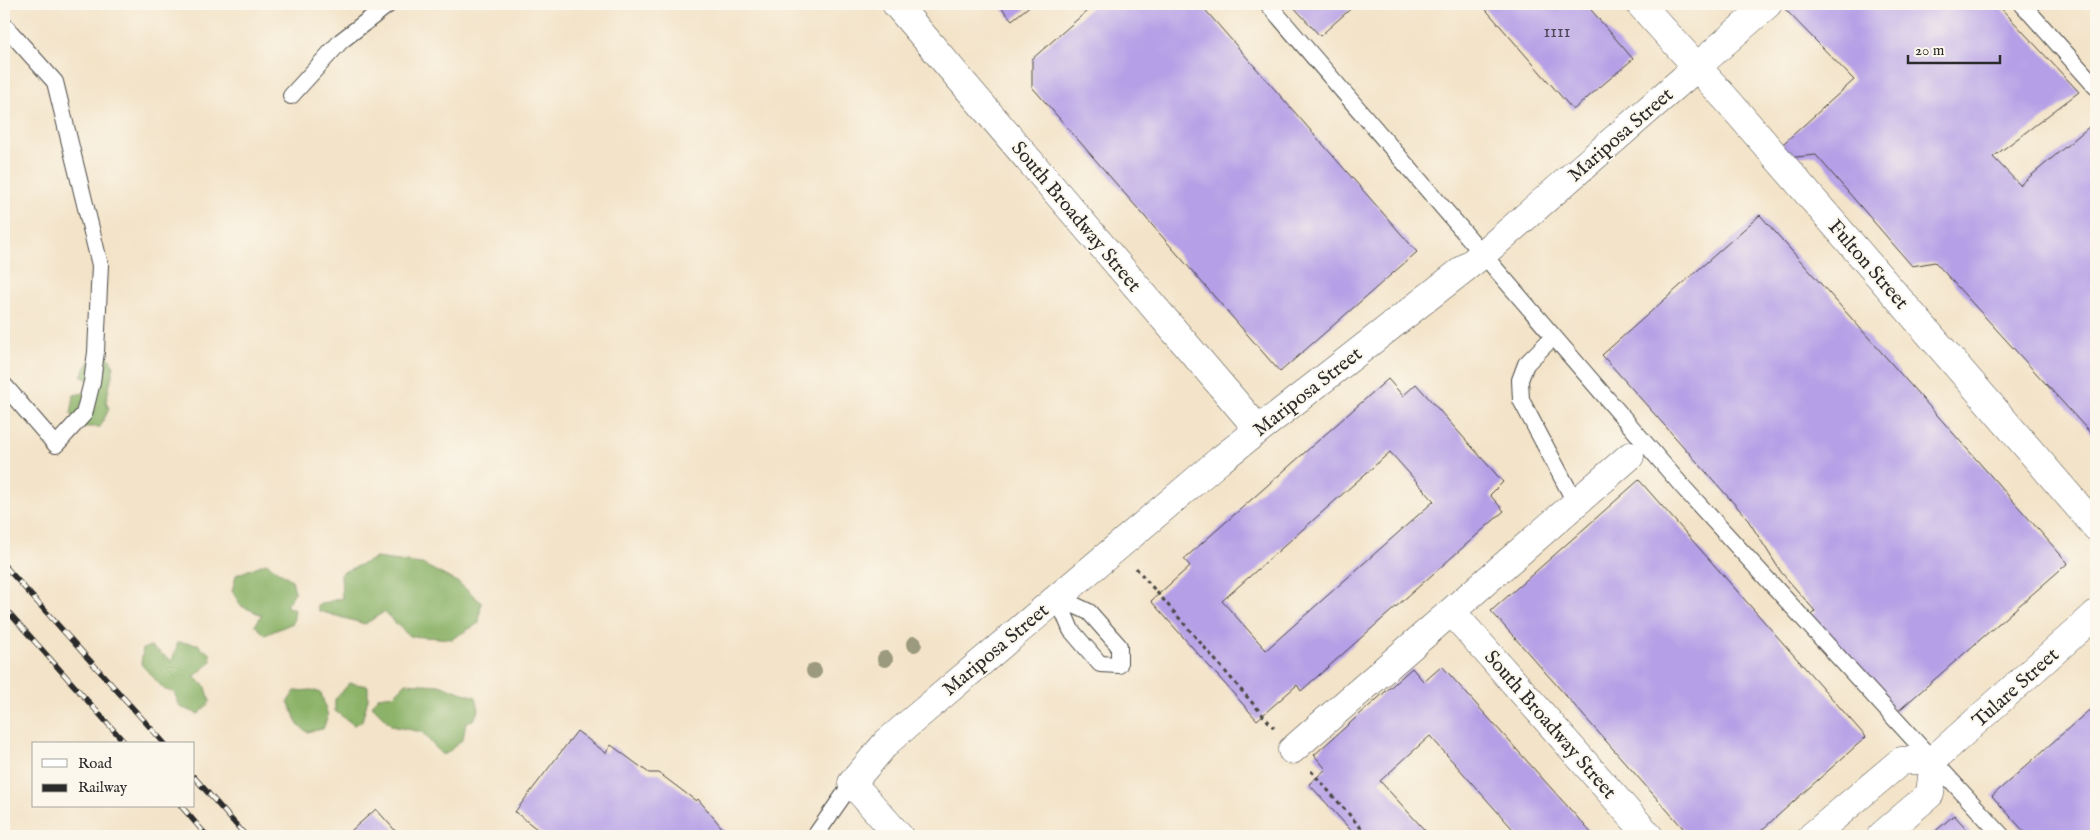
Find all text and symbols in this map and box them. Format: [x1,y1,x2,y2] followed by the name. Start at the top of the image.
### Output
[1544,21,1570,44] house number: 1111
[1908,32,2000,64] scale bar
[1915,41,1945,60] text: 20 m
[1563,82,1679,188] street label: Mariposa Street
[1005,136,1146,298] street label: South Broadway Street
[1822,215,1914,315] street label: Fulton Street
[1248,342,1368,442] street label: Mariposa Street
[938,598,1054,702] street label: Mariposa Street
[1968,643,2065,734] street label: Tulare Street
[1478,645,1621,805] street label: South Broadway Street
[32,742,195,808] legend
[78,754,113,773] text: Road
[78,778,128,797] text: Railway

